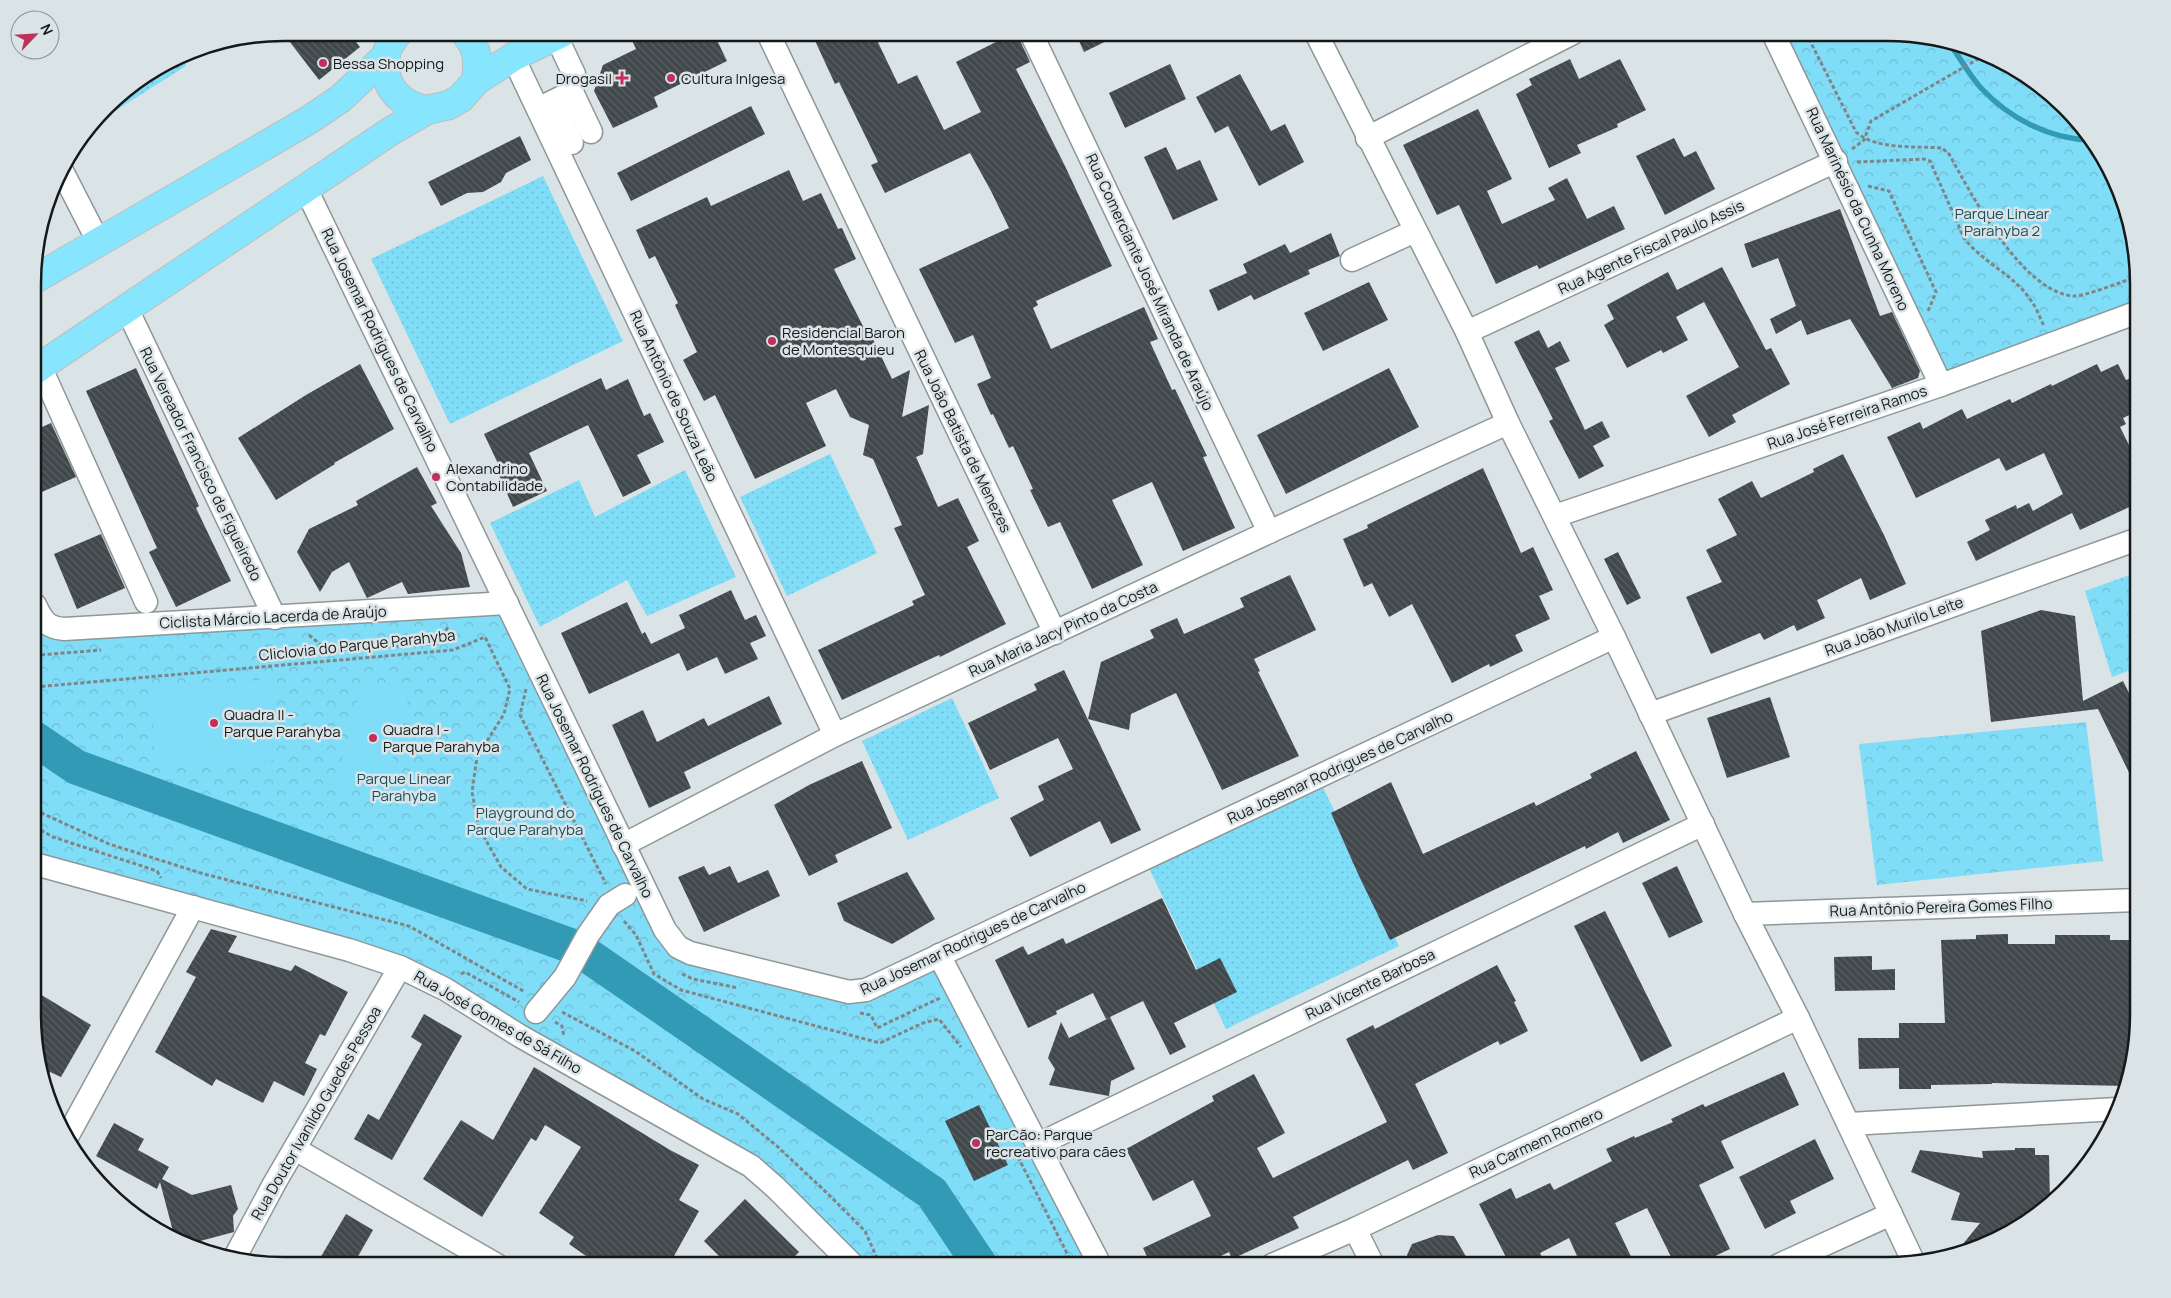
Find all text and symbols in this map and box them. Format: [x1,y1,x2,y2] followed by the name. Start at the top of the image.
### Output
[10,10,60,60] north arrow
[36,21,58,38] text: N
[333,53,444,74] place label: Bessa Shopping
[317,57,329,69] marker: Bessa Shopping
[556,68,612,89] place label: Drogasil
[681,68,785,89] place label: Cultura Inlgesa
[616,72,628,84] marker: Drogasil
[665,72,677,84] marker: Cultura Inlgesa
[1801,104,1915,314] street label: Rua Marinésio da Cunha Moreno
[1081,150,1219,414] street label: Rua Comerciante José Miranda de Araújo
[1555,195,1748,299] street label: Rua Agente Fiscal Paulo Assis
[1955,203,2050,241] park label: Parque Linear Parahyba 2
[316,224,444,456] street label: Rua Josemar Rodrigues de Carvalho
[625,307,723,485] street label: Rua Antônio de Souza Leão
[782,322,905,360] place label: Residencial Baron de Montesquieu
[766,335,778,347] marker: Residencial Baron de Montesquieu
[135,344,267,585] street label: Rua Vereador Francisco de Figueiredo
[909,346,1017,536] street label: Rua João Batista de Menezes
[1764,380,1930,454] street label: Rua José Ferreira Ramos
[446,458,543,496] place label: Alexandrino Contabilidade
[430,471,442,483] marker: Alexandrino Contabilidade
[965,576,1161,682] street label: Rua Maria Jacy Pinto da Costa
[1822,591,1966,661] street label: Rua João Murilo Leite
[159,601,387,633] street label: Ciclista Márcio Lacerda de Araújo
[258,624,456,666] street label: Cliclovia do Parque Parahyba
[531,670,659,902] street label: Rua Josemar Rodrigues de Carvalho
[224,704,341,742] place label: Quadra II - Parque Parahyba
[1224,705,1456,829] street label: Rua Josemar Rodrigues de Carvalho
[208,717,220,729] marker: Quadra II - Parque Parahyba
[383,719,500,757] place label: Quadra I - Parque Parahyba
[367,732,379,744] marker: Quadra I - Parque Parahyba
[357,768,452,806] park label: Parque Linear Parahyba
[467,802,583,840] park label: Playground do Parque Parahyba
[857,876,1089,1000] street label: Rua Josemar Rodrigues de Carvalho
[1829,893,2053,921] street label: Rua Antônio Pereira Gomes Filho
[1302,943,1438,1025] street label: Rua Vicente Barbosa
[410,965,586,1079] street label: Rua José Gomes de Sá Filho
[246,1002,386,1224] street label: Rua Doutor Ivanildo Guedes Pessoa
[1466,1103,1606,1183] street label: Rua Carmem Romero
[986,1124,1126,1162] place label: ParCão: Parque recreativo para cães
[970,1137,982,1149] marker: ParCão: Parque recreativo para cães

